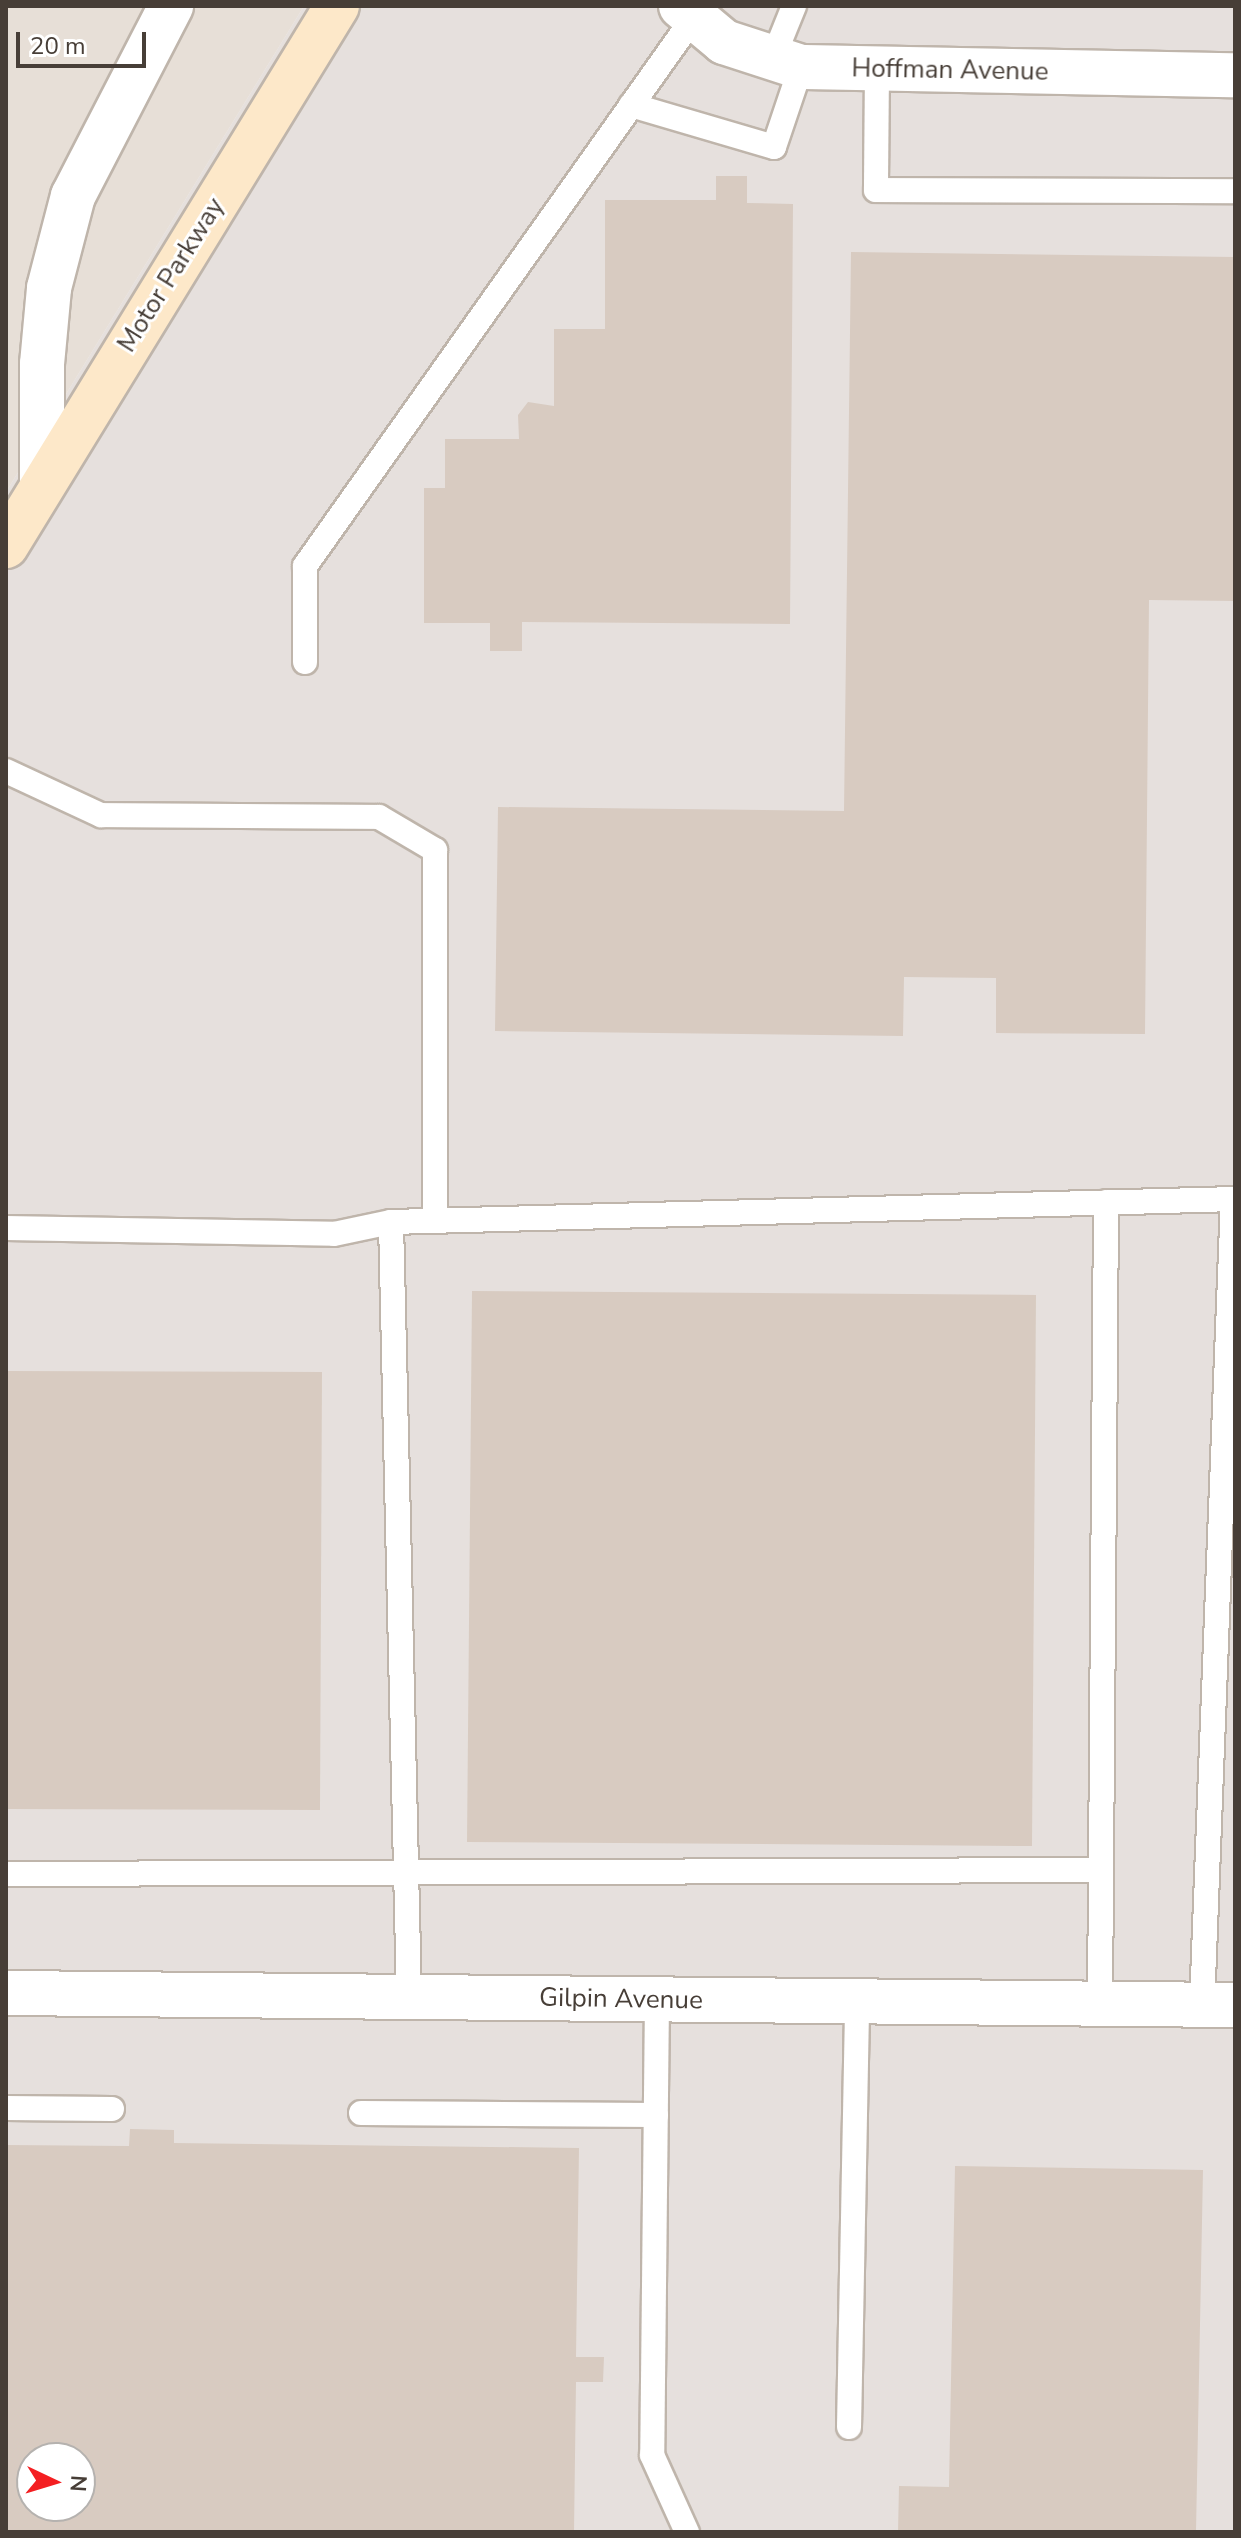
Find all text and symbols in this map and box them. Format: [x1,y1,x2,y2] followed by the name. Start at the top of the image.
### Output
[20,16,150,66] scale bar
[30,30,86,62] text: 20 m
[851,53,1049,87] street label: Hoffman Avenue
[111,192,231,358] street label: Motor Parkway
[539,1982,703,2016] street label: Gilpin Avenue
[16,2442,96,2522] north arrow
[62,2474,93,2493] text: N

